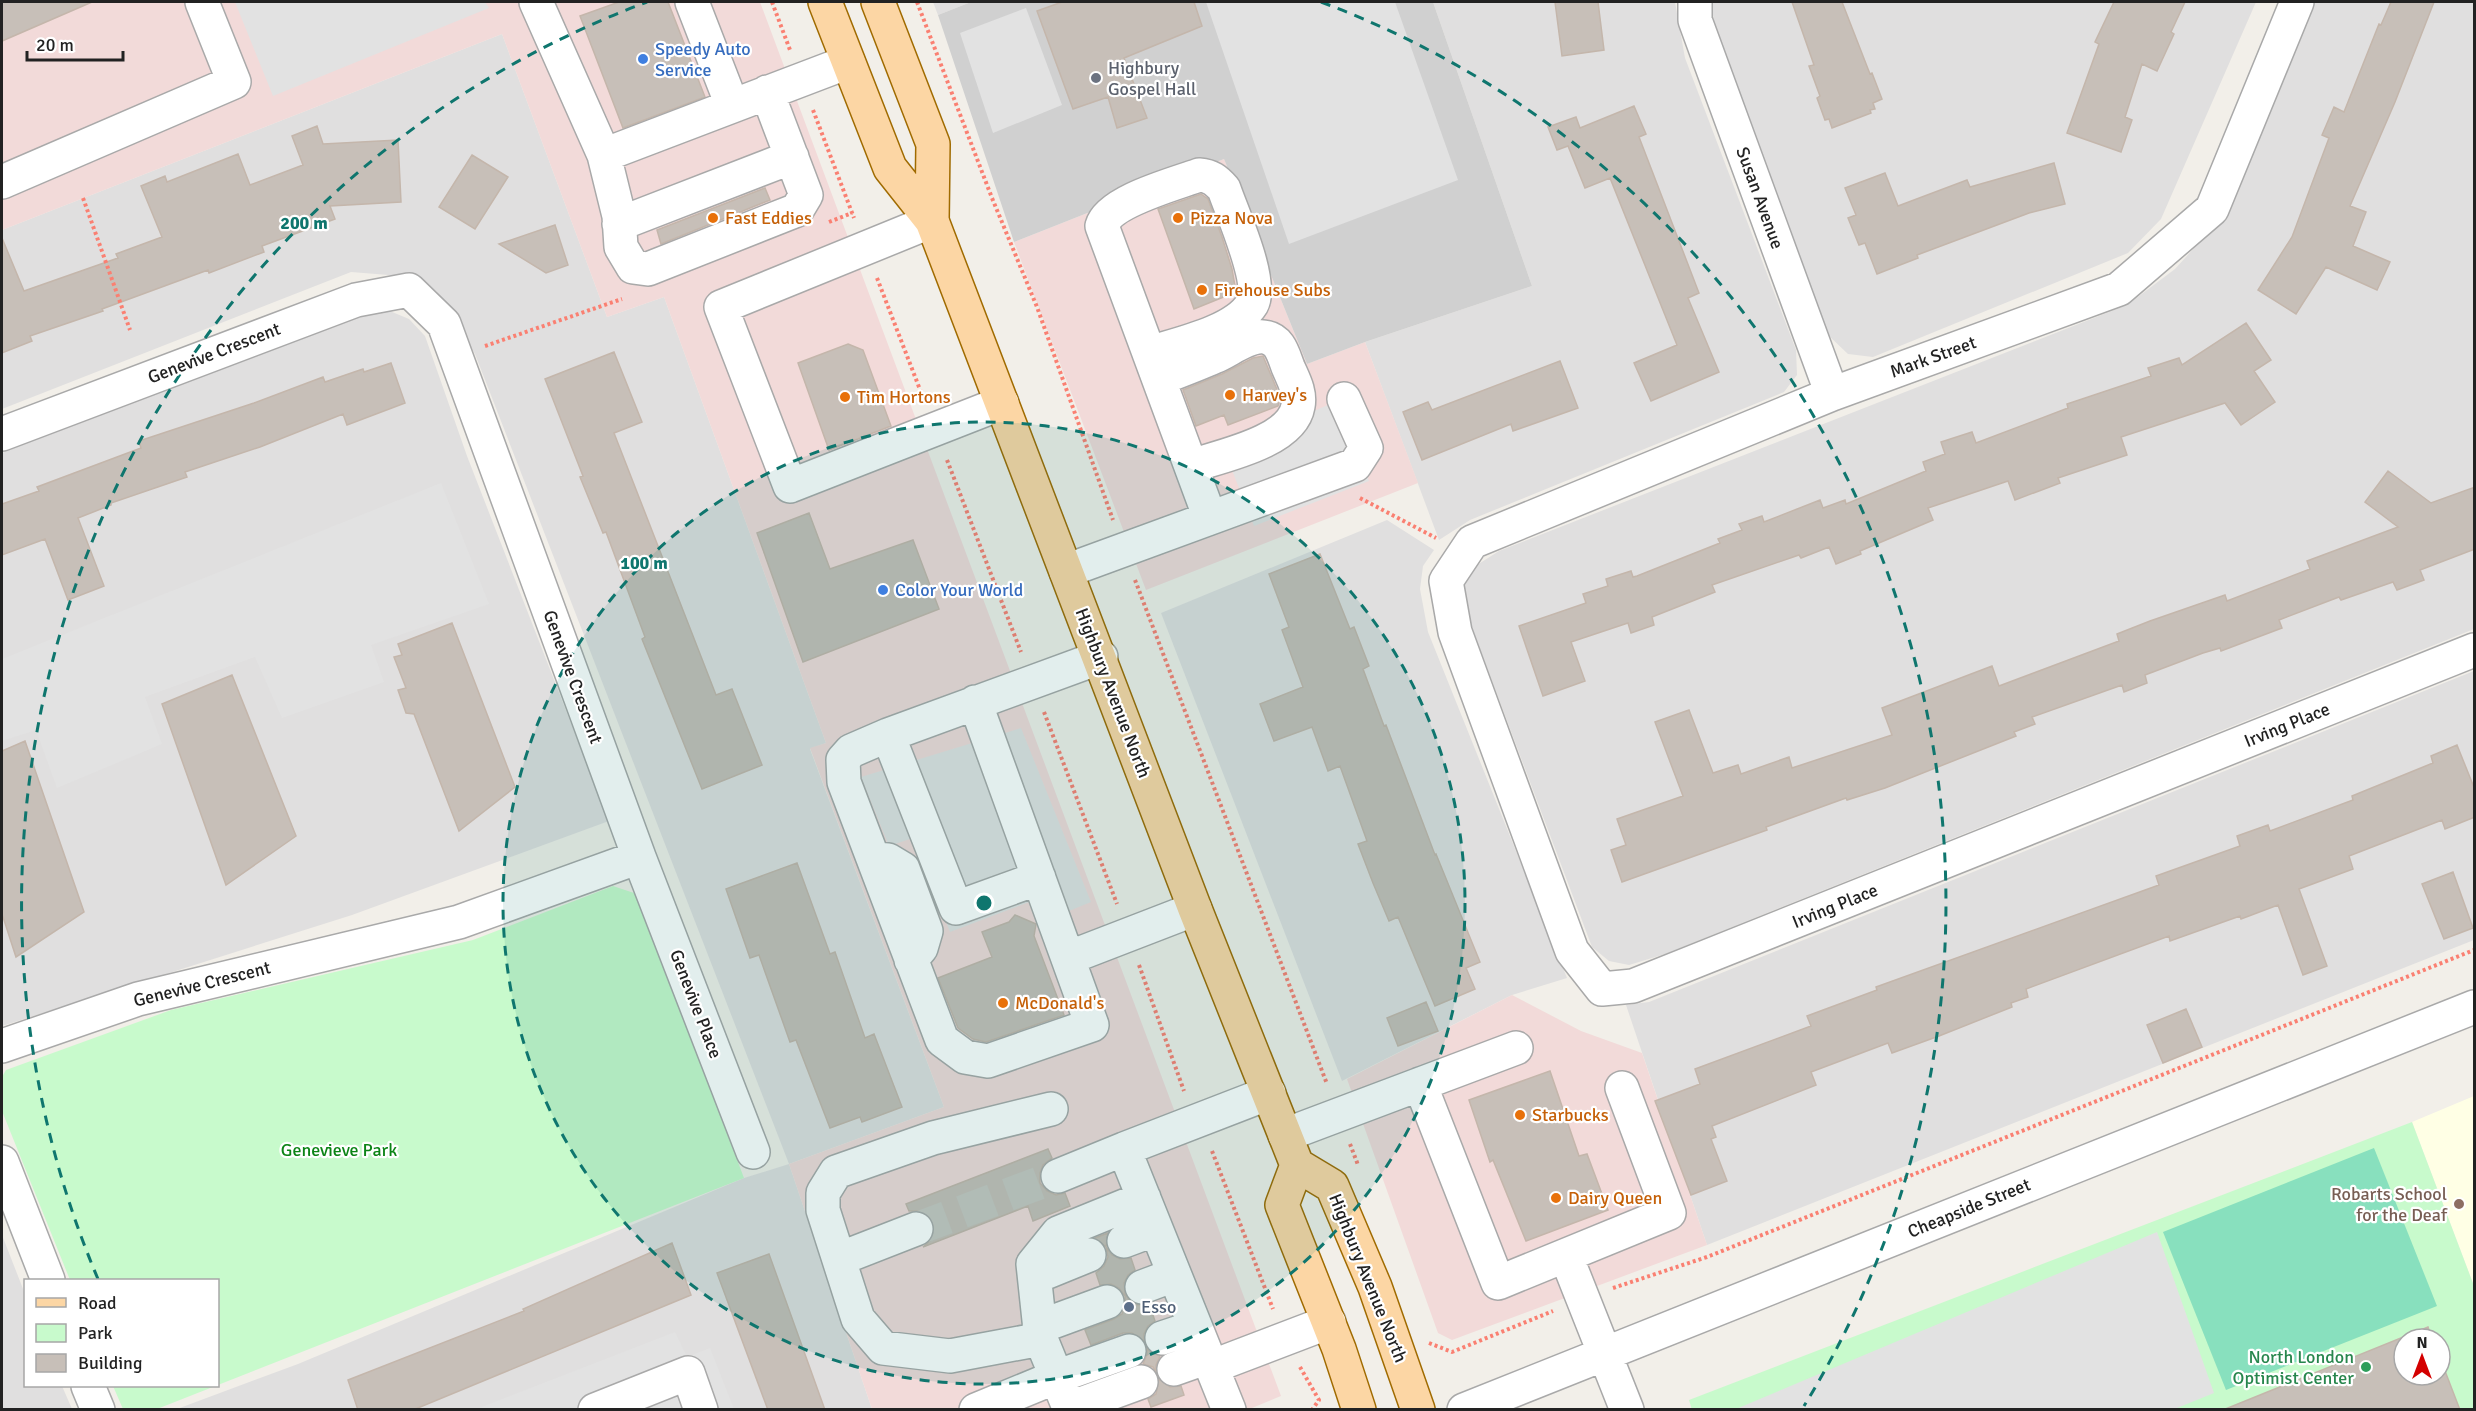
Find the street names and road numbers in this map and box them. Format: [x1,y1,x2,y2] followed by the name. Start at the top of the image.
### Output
[1731,144,1789,252] street label: Susan Avenue
[145,318,283,388] street label: Genevive Crescent
[1887,331,1979,383] street label: Mark Street
[1070,605,1156,781] street label: Highbury Avenue North
[539,607,607,747] street label: Genevive Crescent
[2241,698,2333,752] street label: Irving Place
[1789,879,1881,933] street label: Irving Place
[665,946,727,1062] street label: Genevive Place
[131,956,273,1012] street label: Genevive Crescent
[1904,1173,2034,1243] street label: Cheapside Street
[1324,1190,1412,1366] street label: Highbury Avenue North

